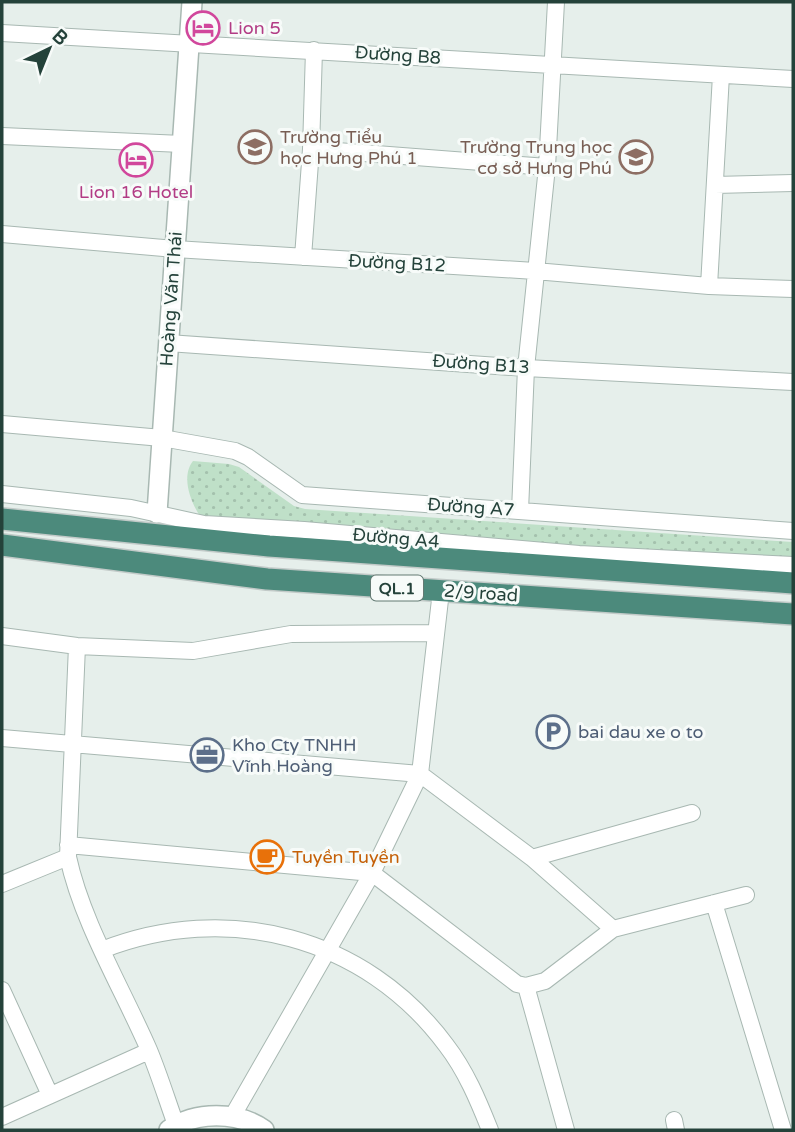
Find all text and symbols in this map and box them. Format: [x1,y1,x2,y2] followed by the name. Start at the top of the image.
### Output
[184,9,222,47] hotel icon: Lion 5
[14,14,84,84] north arrow
[228,17,281,39] place label: Lion 5
[48,25,72,50] text: B
[354,41,442,69] street label: Đường B8
[280,126,418,169] place label: Trường Tiểu học Hưng Phú 1
[236,128,274,166] school or university icon: Trường Tiểu học Hưng Phú 1
[460,136,612,179] place label: Trường Trung học cơ sở Hưng Phú
[617,138,655,176] school or university icon: Trường Trung học cơ sở Hưng Phú
[117,141,155,179] hotel icon: Lion 16 Hotel
[79,181,193,203] place label: Lion 16 Hotel
[155,231,187,367] street label: Hoàng Văn Thái
[348,249,446,277] street label: Đường B12
[432,350,530,378] street label: Đường B13
[427,493,515,521] street label: Đường A7
[352,523,440,553] street label: Đường A4
[371,576,423,600] road number: QL.1
[443,579,519,607] street label: 2/9 road
[534,713,572,751] parking icon: bai dau xe o to
[578,721,703,743] place label: bai dau xe o to
[232,734,357,777] place label: Kho Cty TNHH Vĩnh Hoàng
[188,736,226,774] office icon: Kho Cty TNHH Vĩnh Hoàng
[248,838,286,876] cafe icon: Tuyền Tuyền
[292,846,400,868] place label: Tuyền Tuyền

